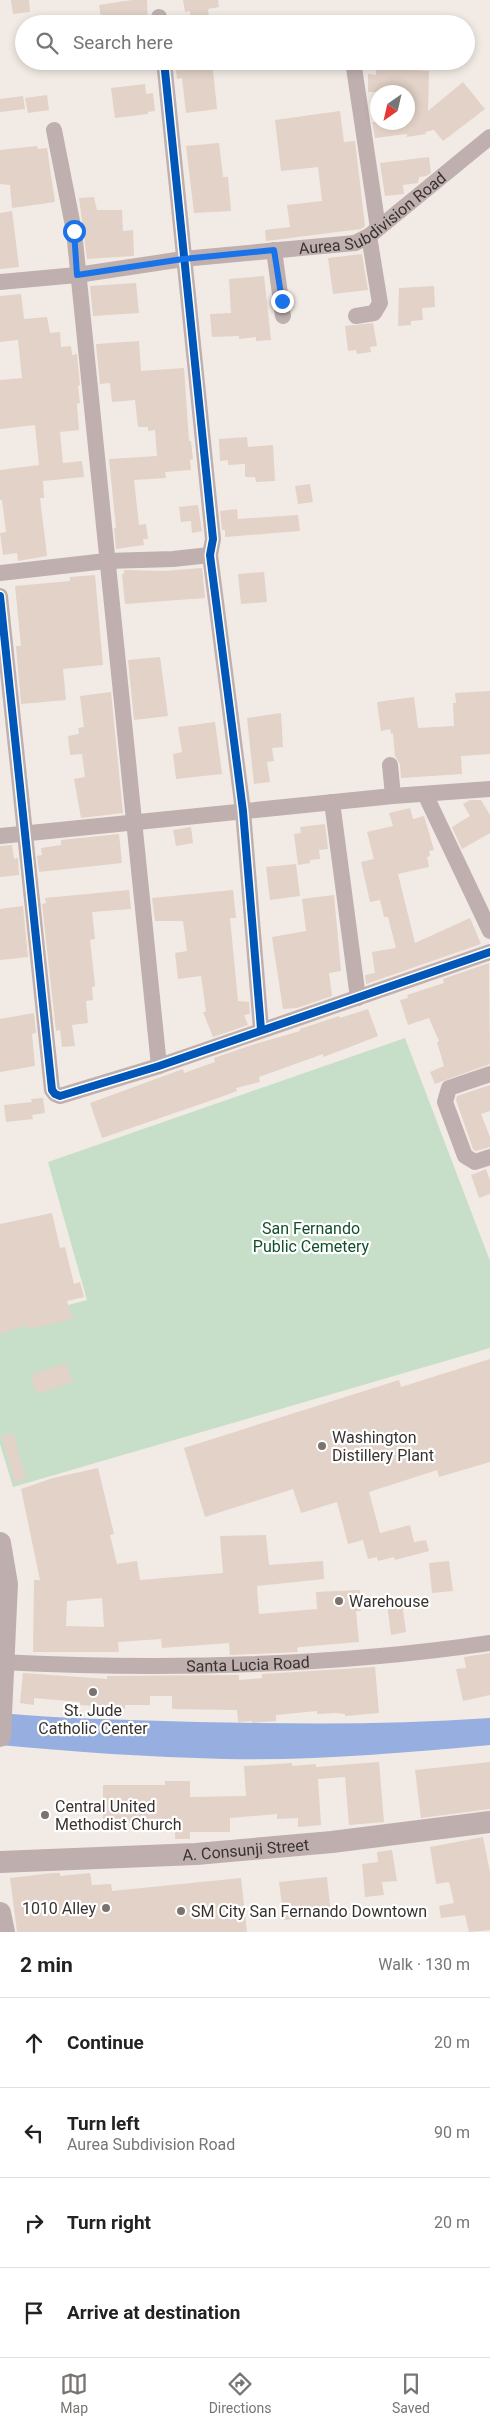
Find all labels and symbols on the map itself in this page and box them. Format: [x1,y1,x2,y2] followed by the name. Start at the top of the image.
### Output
[370,85,415,130] north arrow
[298,168,450,258] street label: Aurea Subdivision Road
[63,220,86,243] route start
[271,290,294,313] route end
[253,1219,370,1256] park label: San Fernando Public Cemetery
[332,1428,434,1465] place label: Washington Distillery Plant
[316,1440,328,1452] marker: Washington Distillery Plant
[349,1592,429,1611] place label: Warehouse
[333,1595,345,1607] marker: Warehouse
[186,1653,310,1676] street label: Santa Lucia Road
[87,1686,99,1698] marker: St. Jude Catholic Center
[38,1701,148,1738] place label: St. Jude Catholic Center
[55,1797,182,1834] place label: Central United Methodist Church
[39,1809,51,1821] marker: Central United Methodist Church
[182,1835,310,1865] street label: A. Consunji Street
[22,1899,96,1918] place label: 1010 Alley
[100,1902,112,1914] marker: 1010 Alley
[191,1902,427,1921] place label: SM City San Fernando Downtown
[175,1905,187,1917] marker: SM City San Fernando Downtown

